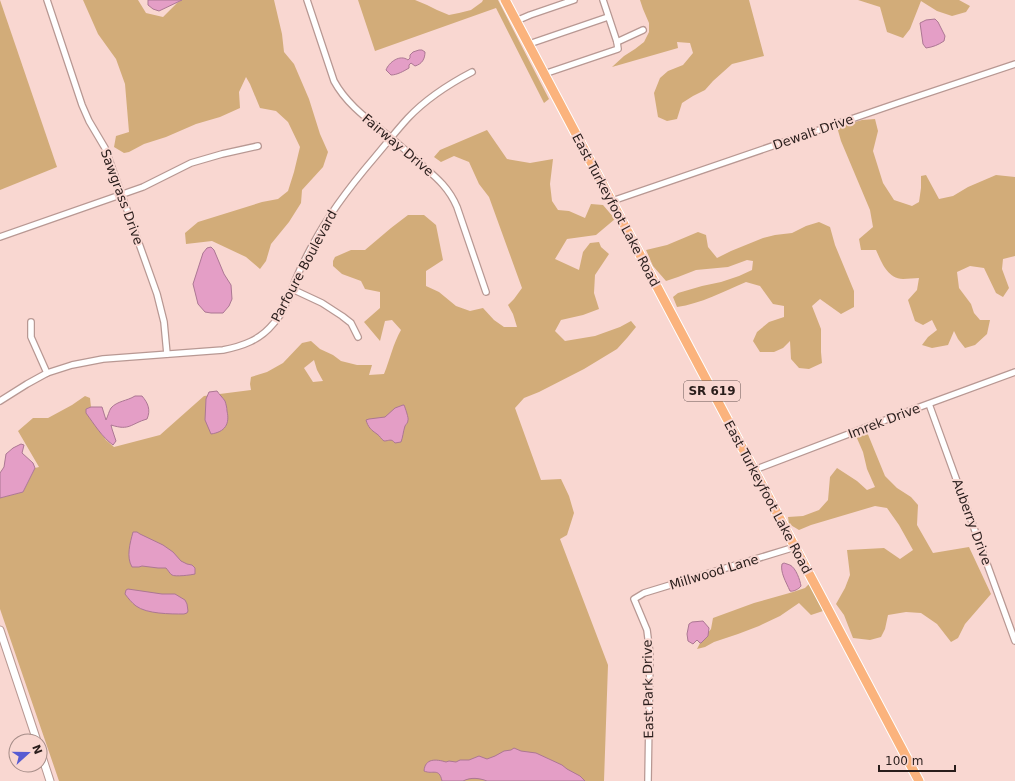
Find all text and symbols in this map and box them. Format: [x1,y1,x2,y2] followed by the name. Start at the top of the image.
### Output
[359,111,437,179] street label: Fairway Drive
[771,111,855,153] street label: Dewalt Drive
[569,131,663,289] street label: East Turkeyfoot Lake Road
[98,147,146,247] street label: Sawgrass Drive
[268,208,340,324] street label: Parfoure Boulevard
[684,381,740,401] road number: SR 619
[846,400,922,442] street label: Imrek Drive
[721,418,815,576] street label: East Turkeyfoot Lake Road
[950,477,994,567] street label: Auberry Drive
[668,551,760,593] street label: Millwood Lane
[640,639,656,739] street label: East Park Drive
[8,733,48,773] north arrow
[29,743,45,756] text: N
[879,747,955,773] scale bar
[885,754,923,768] text: 100 m

